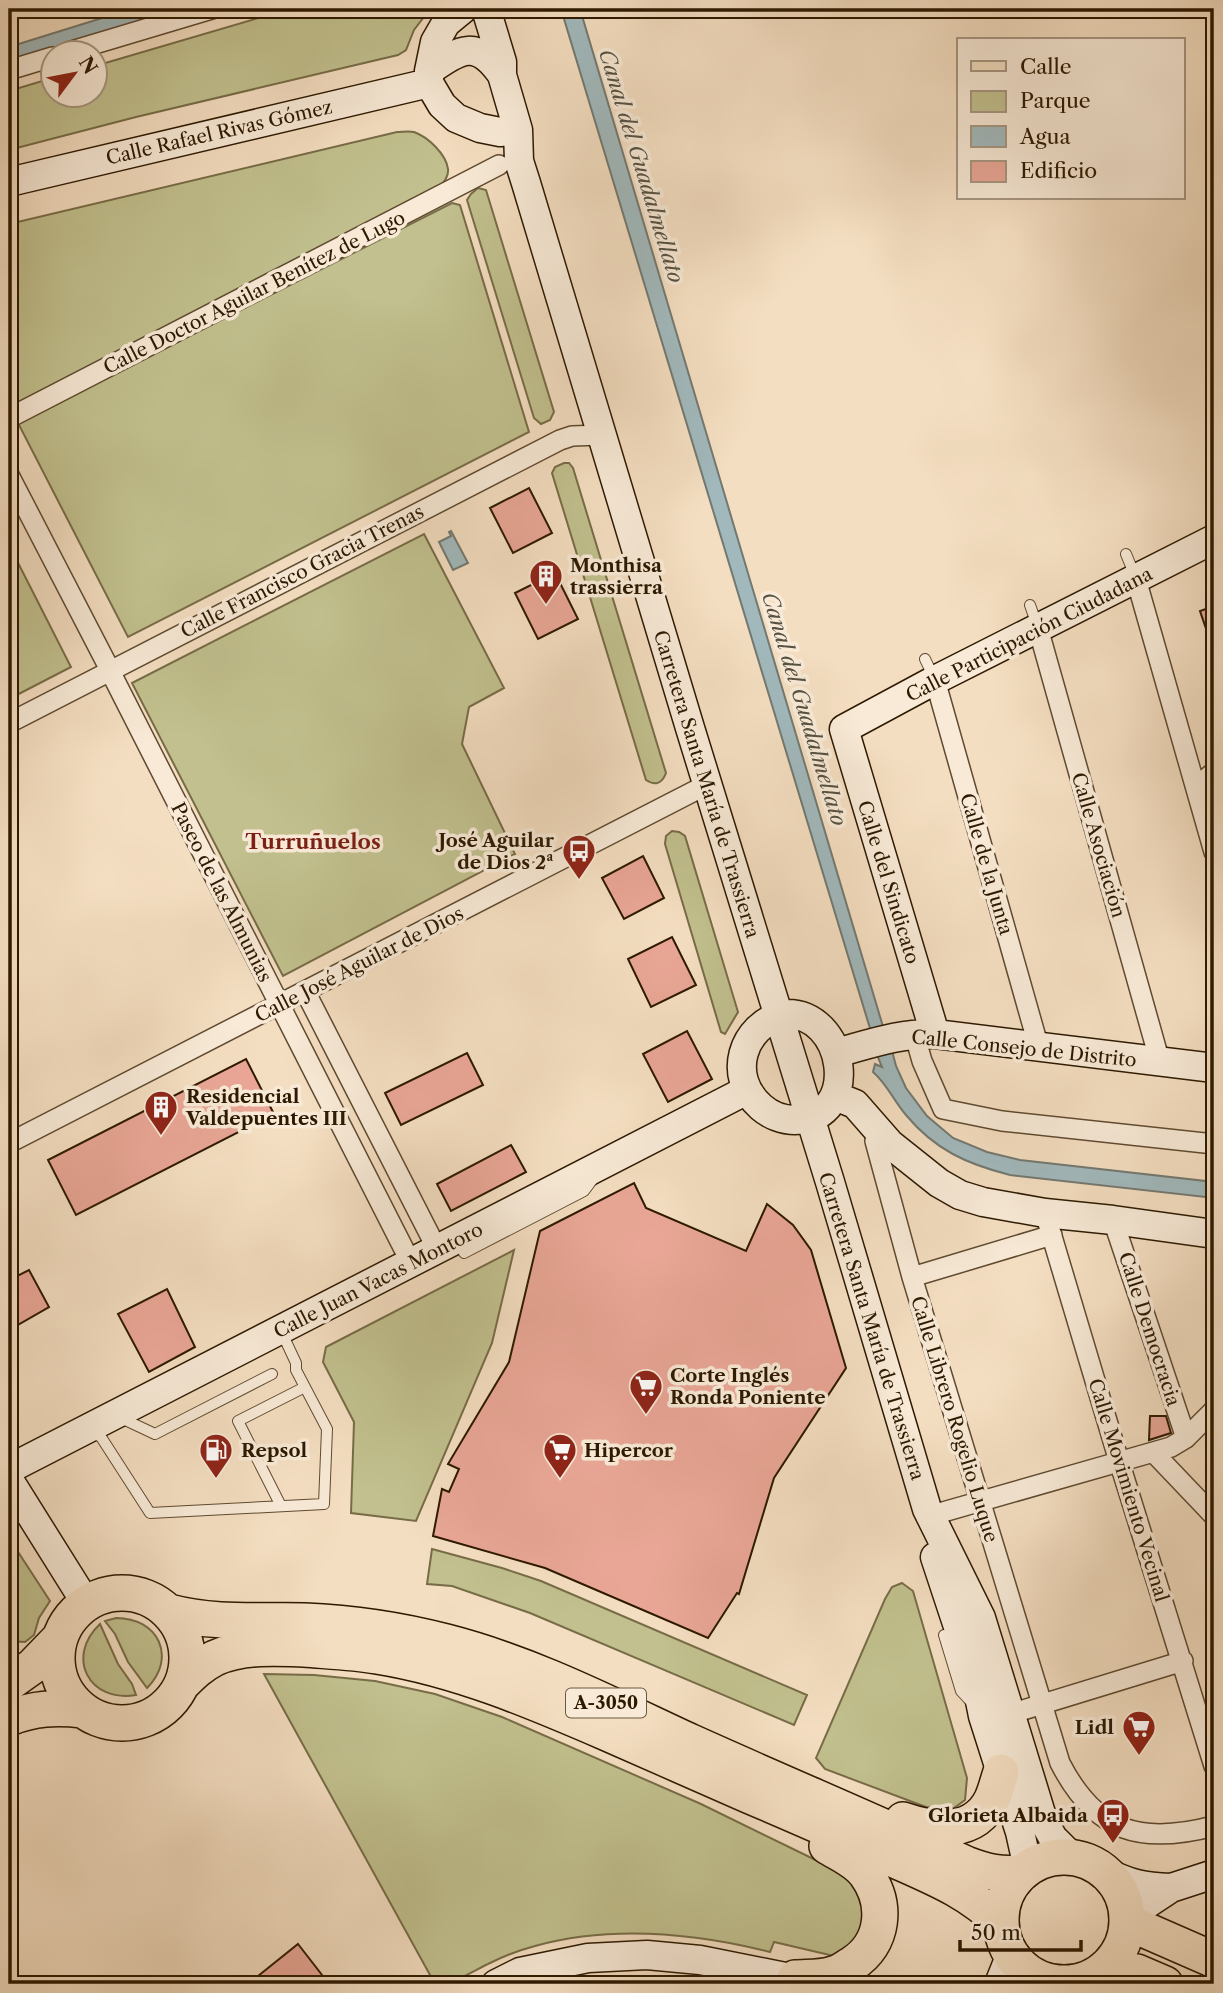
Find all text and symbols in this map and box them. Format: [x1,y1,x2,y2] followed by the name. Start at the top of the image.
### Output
[38,38,108,108] north arrow
[957,38,1184,200] legend
[594,46,689,286] water label: Canal del Guadalmellato
[74,52,102,78] text: N
[1020,54,1072,79] text: Calle
[1020,88,1091,113] text: Parque
[104,95,334,170] street label: Calle Rafael Rivas Gómez
[1019,124,1072,149] text: Agua
[1020,158,1097,183] text: Edificio
[99,206,409,379] street label: Calle Doctor Aguilar Benítez de Lugo
[177,500,428,643] street label: Calle Francisco Gracia Trenas
[570,554,664,599] place label: Monthisa trassierra
[527,557,565,606] building icon: Monthisa trassierra
[902,562,1156,707] street label: Calle Participación Ciudadana
[757,589,852,829] water label: Canal del Guadalmellato
[649,628,764,941] street label: Carretera Santa María de Trassierra
[1067,770,1130,920] street label: Calle Asociación
[955,791,1018,938] street label: Calle de la Junta
[853,798,924,966] street label: Calle del Sindicato
[166,799,277,986] street label: Paseo de las Almunias
[245,829,381,854] district label: Turruñuelos
[435,829,555,874] place label: José Aguilar de Dios 2ª
[560,832,598,881] bus stop icon: José Aguilar de Dios 2ª
[251,902,467,1027] street label: Calle José Aguilar de Dios
[910,1025,1138,1072] street label: Calle Consejo de Distrito
[185,1085,347,1130] place label: Residencial Valdepuentes III
[142,1088,180,1137] building icon: Residencial Valdepuentes III
[814,1170,929,1483] street label: Carretera Santa María de Trassierra
[270,1218,487,1343] street label: Calle Juan Vacas Montoro
[1114,1249,1185,1409] street label: Calle Democracia
[906,1293,1003,1545] street label: Calle Librero Rogelio Luque
[670,1364,826,1409] place label: Corte Inglés Ronda Poniente
[627,1367,665,1416] supermarket icon: Corte Inglés Ronda Poniente
[1084,1376,1174,1605] street label: Calle Movimiento Vecinal
[197,1431,235,1480] fuel station icon: Repsol
[541,1431,579,1480] supermarket icon: Hipercor
[241,1439,307,1462] place label: Repsol
[584,1439,674,1462] place label: Hipercor
[566,1688,646,1718] road number: A-3050
[1120,1708,1158,1757] supermarket icon: Lidl
[1075,1716,1114,1739] place label: Lidl
[1094,1796,1132,1845] bus stop icon: Glorieta Albaida
[928,1804,1089,1827] place label: Glorieta Albaida
[960,1909,1081,1953] scale bar
[971,1920,1021,1945] text: 50 m

